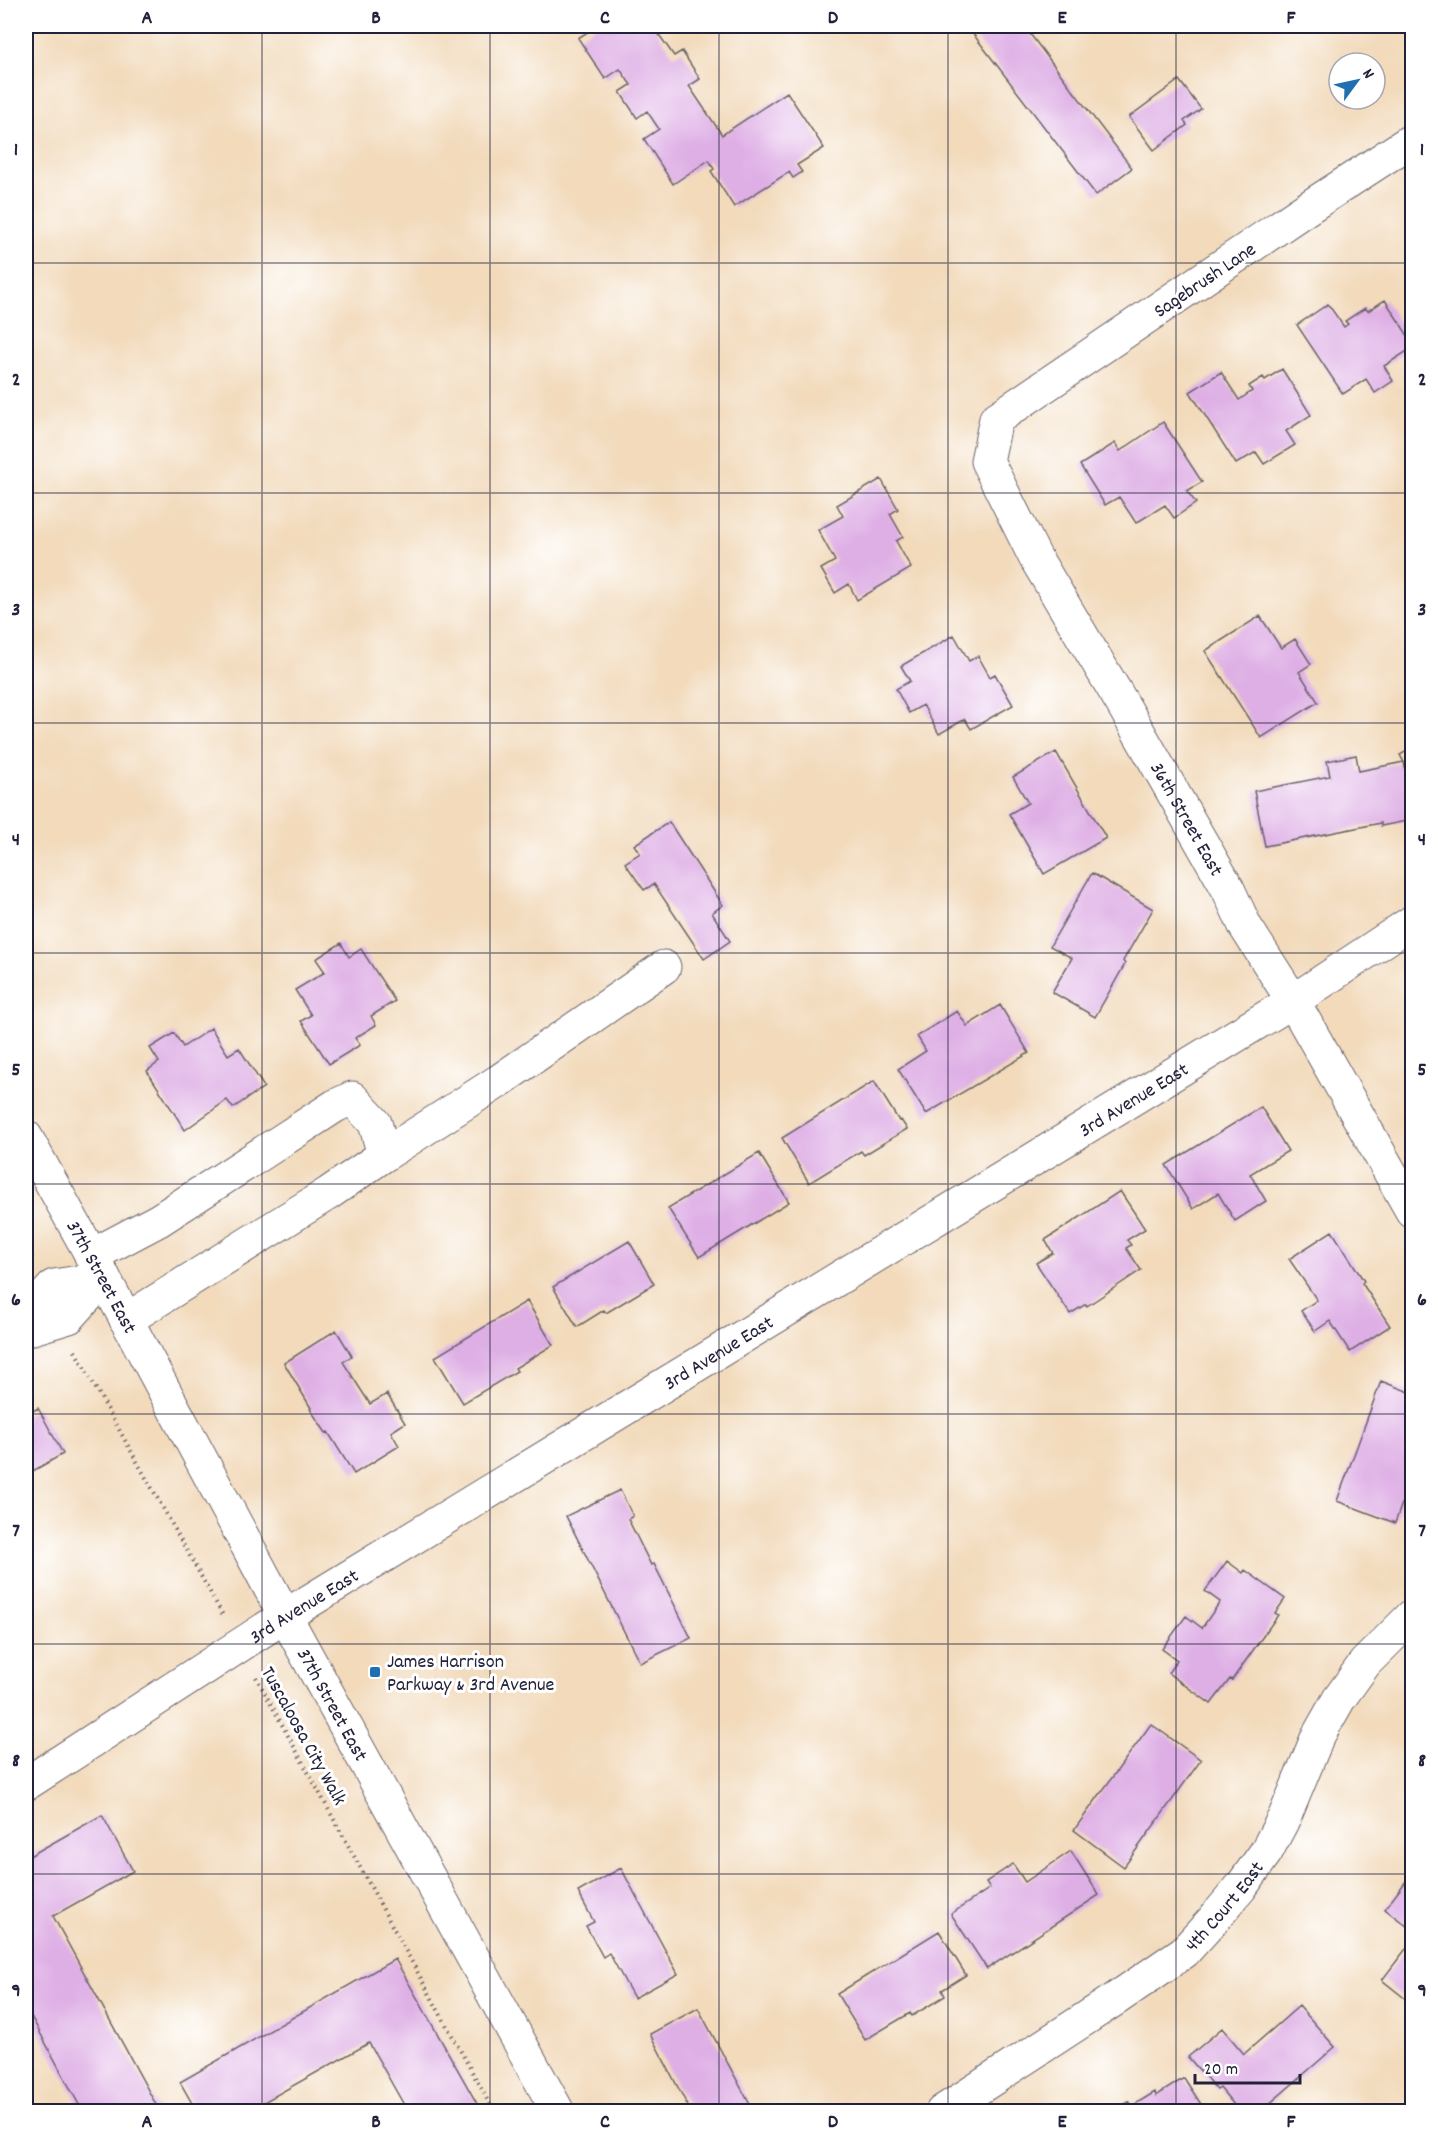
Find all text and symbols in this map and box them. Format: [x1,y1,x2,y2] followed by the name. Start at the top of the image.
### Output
[142,5,153,33] text: A
[371,5,381,33] text: B
[600,5,610,33] text: C
[828,5,839,33] text: D
[1057,5,1067,33] text: E
[1287,5,1297,33] text: F
[1327,51,1387,111] north arrow
[1356,65,1379,84] text: N
[14,137,18,165] text: 1
[1420,137,1424,165] text: 1
[1149,237,1263,326] street label: Sagebrush Lane
[12,367,20,395] text: 2
[1418,367,1426,395] text: 2
[12,597,20,625] text: 3
[1418,597,1426,625] text: 3
[1141,758,1229,882] street label: 36th Street East
[12,827,20,855] text: 4
[1418,827,1426,855] text: 4
[11,1057,21,1085] text: 5
[1074,1057,1195,1145] street label: 3rd Avenue East
[1417,1057,1427,1085] text: 5
[58,1216,142,1339] street label: 37th Street East
[11,1287,21,1315] text: 6
[1417,1287,1427,1315] text: 6
[659,1310,780,1399] street label: 3rd Avenue East
[12,1518,20,1546] text: 7
[1418,1518,1426,1546] text: 7
[245,1563,365,1652] street label: 3rd Avenue East
[288,1644,373,1767] street label: 37th Street East
[387,1649,555,1700] place label: James Harrison Parkway & 3rd Avenue
[253,1662,352,1811] street label: Tuscaloosa City Walk
[368,1665,382,1679] marker: James Harrison Parkway & 3rd Avenue
[12,1748,20,1776] text: 8
[1418,1748,1426,1776] text: 8
[1180,1856,1272,1959] street label: 4th Court East
[11,1978,21,2006] text: 9
[1417,1978,1427,2006] text: 9
[1195,2047,1300,2085] scale bar
[1204,2058,1238,2083] text: 20 m
[142,2109,153,2137] text: A
[371,2109,381,2137] text: B
[600,2109,610,2137] text: C
[828,2109,839,2137] text: D
[1057,2109,1067,2137] text: E
[1287,2109,1297,2137] text: F

